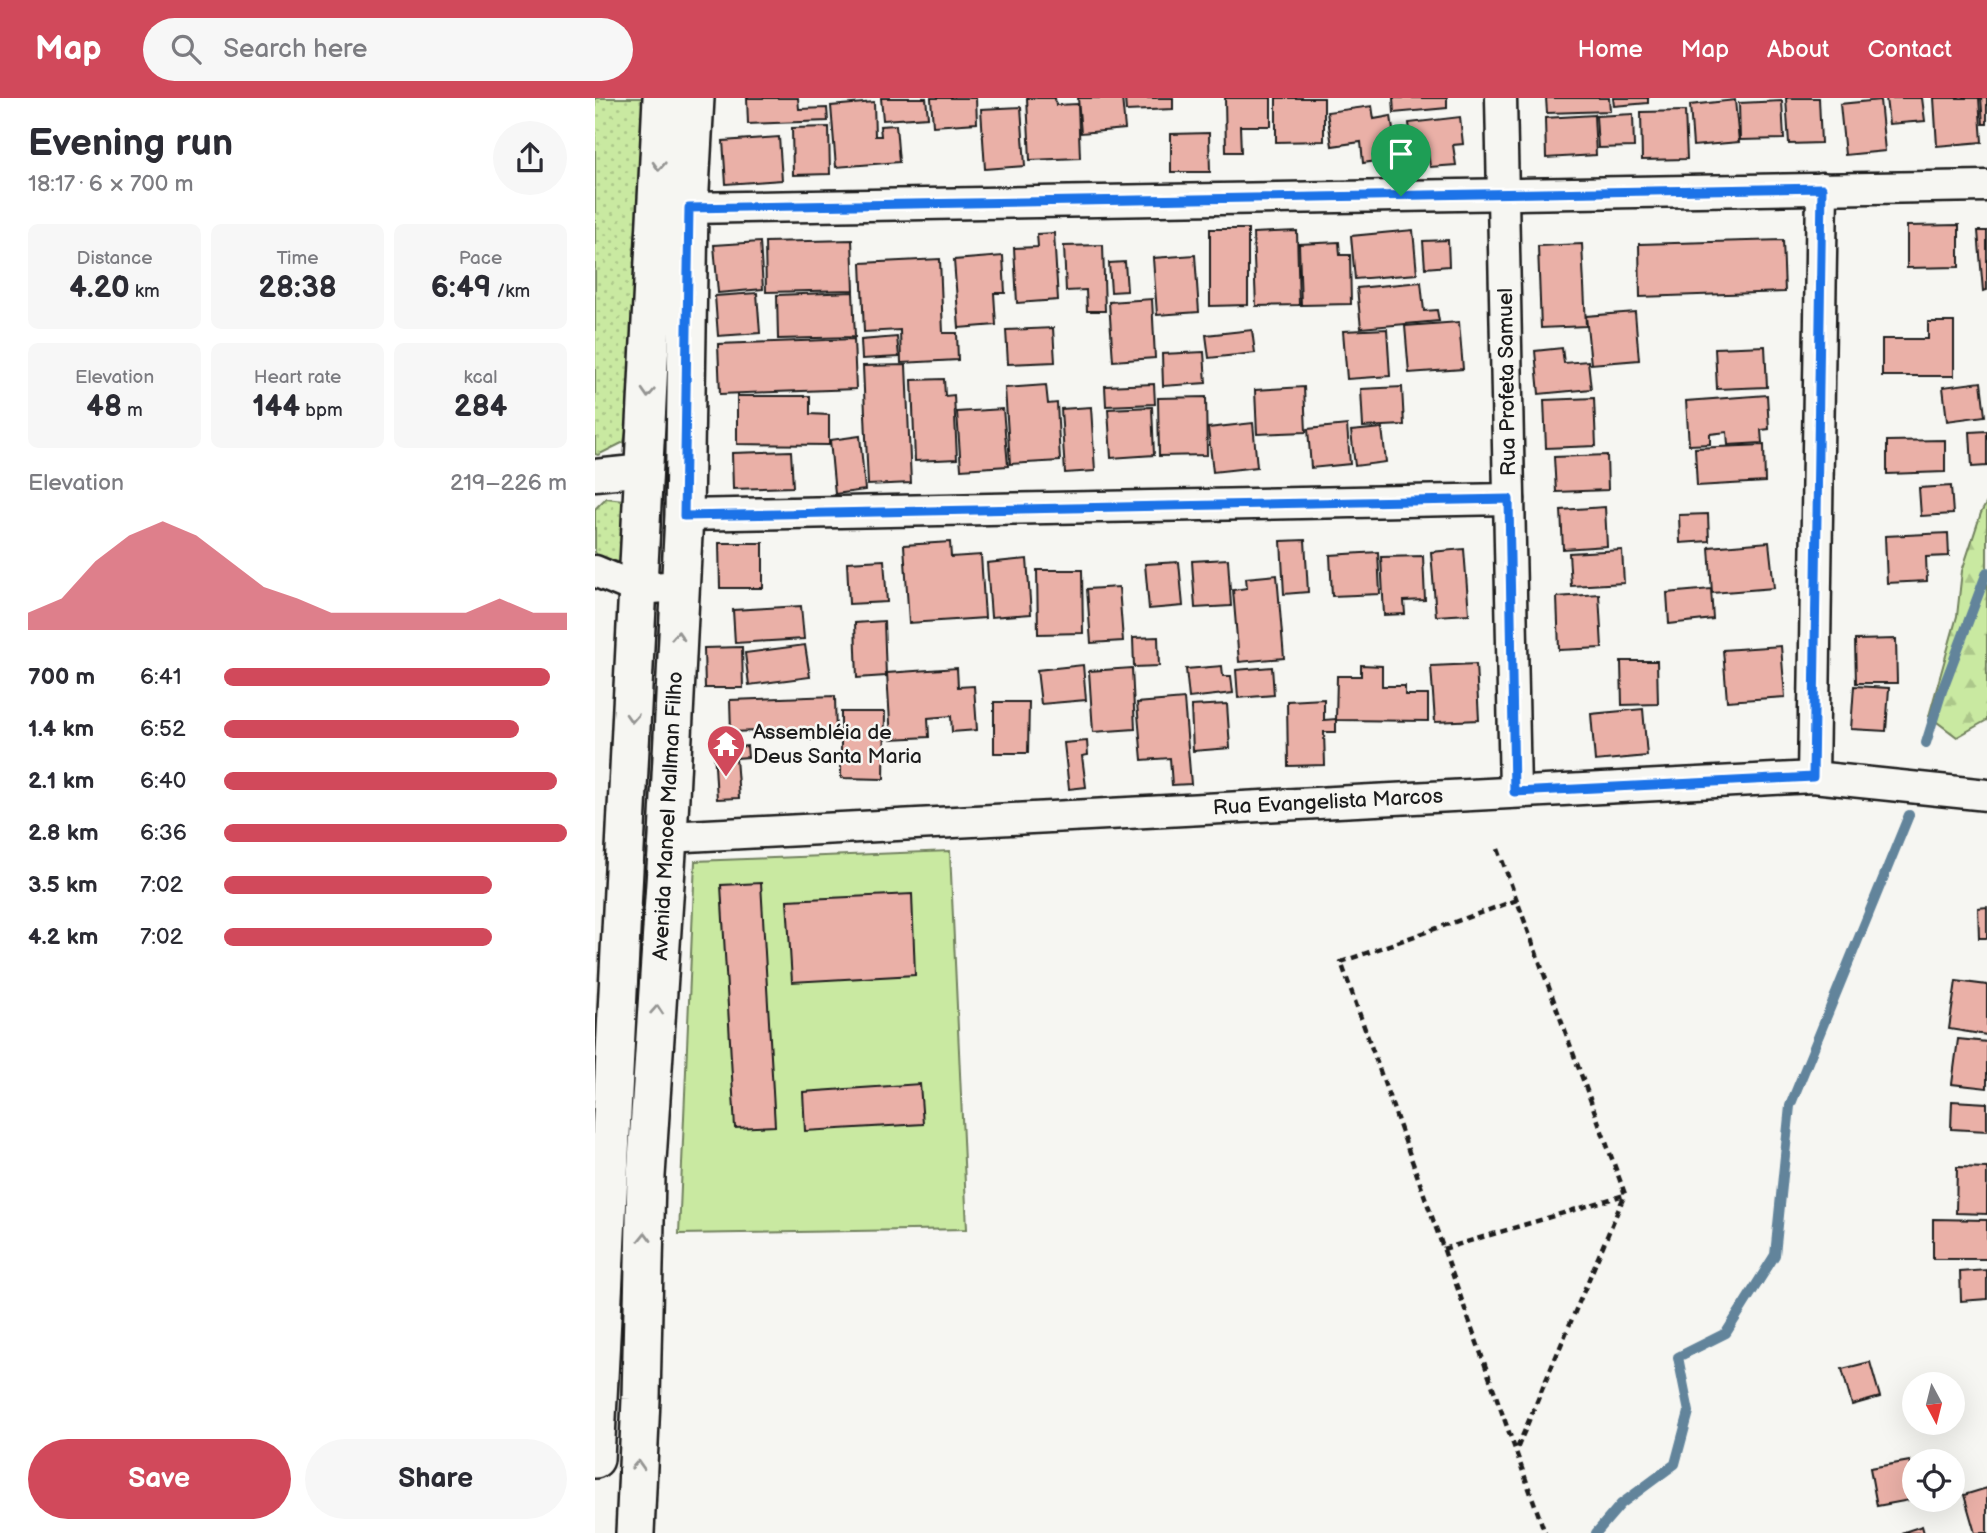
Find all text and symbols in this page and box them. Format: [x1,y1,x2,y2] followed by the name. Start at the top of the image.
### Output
[143,18,633,81] search box
[35,29,101,69] text: Map
[167,30,205,68] icon: search
[223,34,367,65] text: Search here
[1578,35,1643,64] text: Home
[1681,35,1729,64] text: Map
[1767,35,1829,64] text: About
[1867,35,1952,64] text: Contact
[28,121,233,166] text: Evening run
[493,121,567,195] button: share
[1371,124,1431,196] pin
[1382,135,1420,173] icon: arrive
[651,161,666,172] one-way arrow
[28,170,194,198] text: 18:17 · 6 × 700 m
[77,247,152,270] text: Distance
[276,247,319,270] text: Time
[459,247,502,270] text: Pace
[69,270,130,306] text: 4.20
[258,270,337,306] text: 28:38
[431,270,491,306] text: 6:49
[130,280,160,303] text: km
[491,280,530,303] text: /km
[1493,288,1521,476] street label: Rua Profeta Samuel
[75,366,154,389] text: Elevation
[254,366,341,389] text: Heart rate
[463,366,498,389] text: kcal
[640,388,655,399] one-way arrow
[86,389,122,425] text: 48
[252,389,300,425] text: 144
[454,389,507,425] text: 284
[122,399,143,422] text: m
[300,399,343,422] text: bpm
[28,469,124,497] text: Elevation
[450,469,567,497] text: 219–226 m
[670,631,685,642] one-way arrow
[28,663,95,691] text: 700 m
[140,663,182,691] text: 6:41
[648,671,688,961] street label: Avenida Manoel Mallman Filho
[624,713,639,724] one-way arrow
[28,715,94,743] text: 1.4 km
[140,715,185,743] text: 6:52
[753,720,922,769] place label: Assembléia de Deus Santa Maria
[705,723,747,778] temple icon: Assembléia de Deus Santa Maria
[28,767,94,795] text: 2.1 km
[140,767,186,795] text: 6:40
[1212,783,1444,821] street label: Rua Evangelista Marcos
[28,819,99,847] text: 2.8 km
[140,819,187,847] text: 6:36
[28,871,98,899] text: 3.5 km
[140,871,183,899] text: 7:02
[28,923,98,951] text: 4.2 km
[140,923,183,951] text: 7:02
[649,1005,664,1016] one-way arrow
[637,1232,652,1243] one-way arrow
[1902,1372,1965,1435] north arrow
[1902,1372,1965,1512] map controls
[28,1439,291,1519] button: Save
[305,1439,567,1519] button: Share
[1902,1449,1965,1512] button: locate
[630,1459,645,1470] one-way arrow

